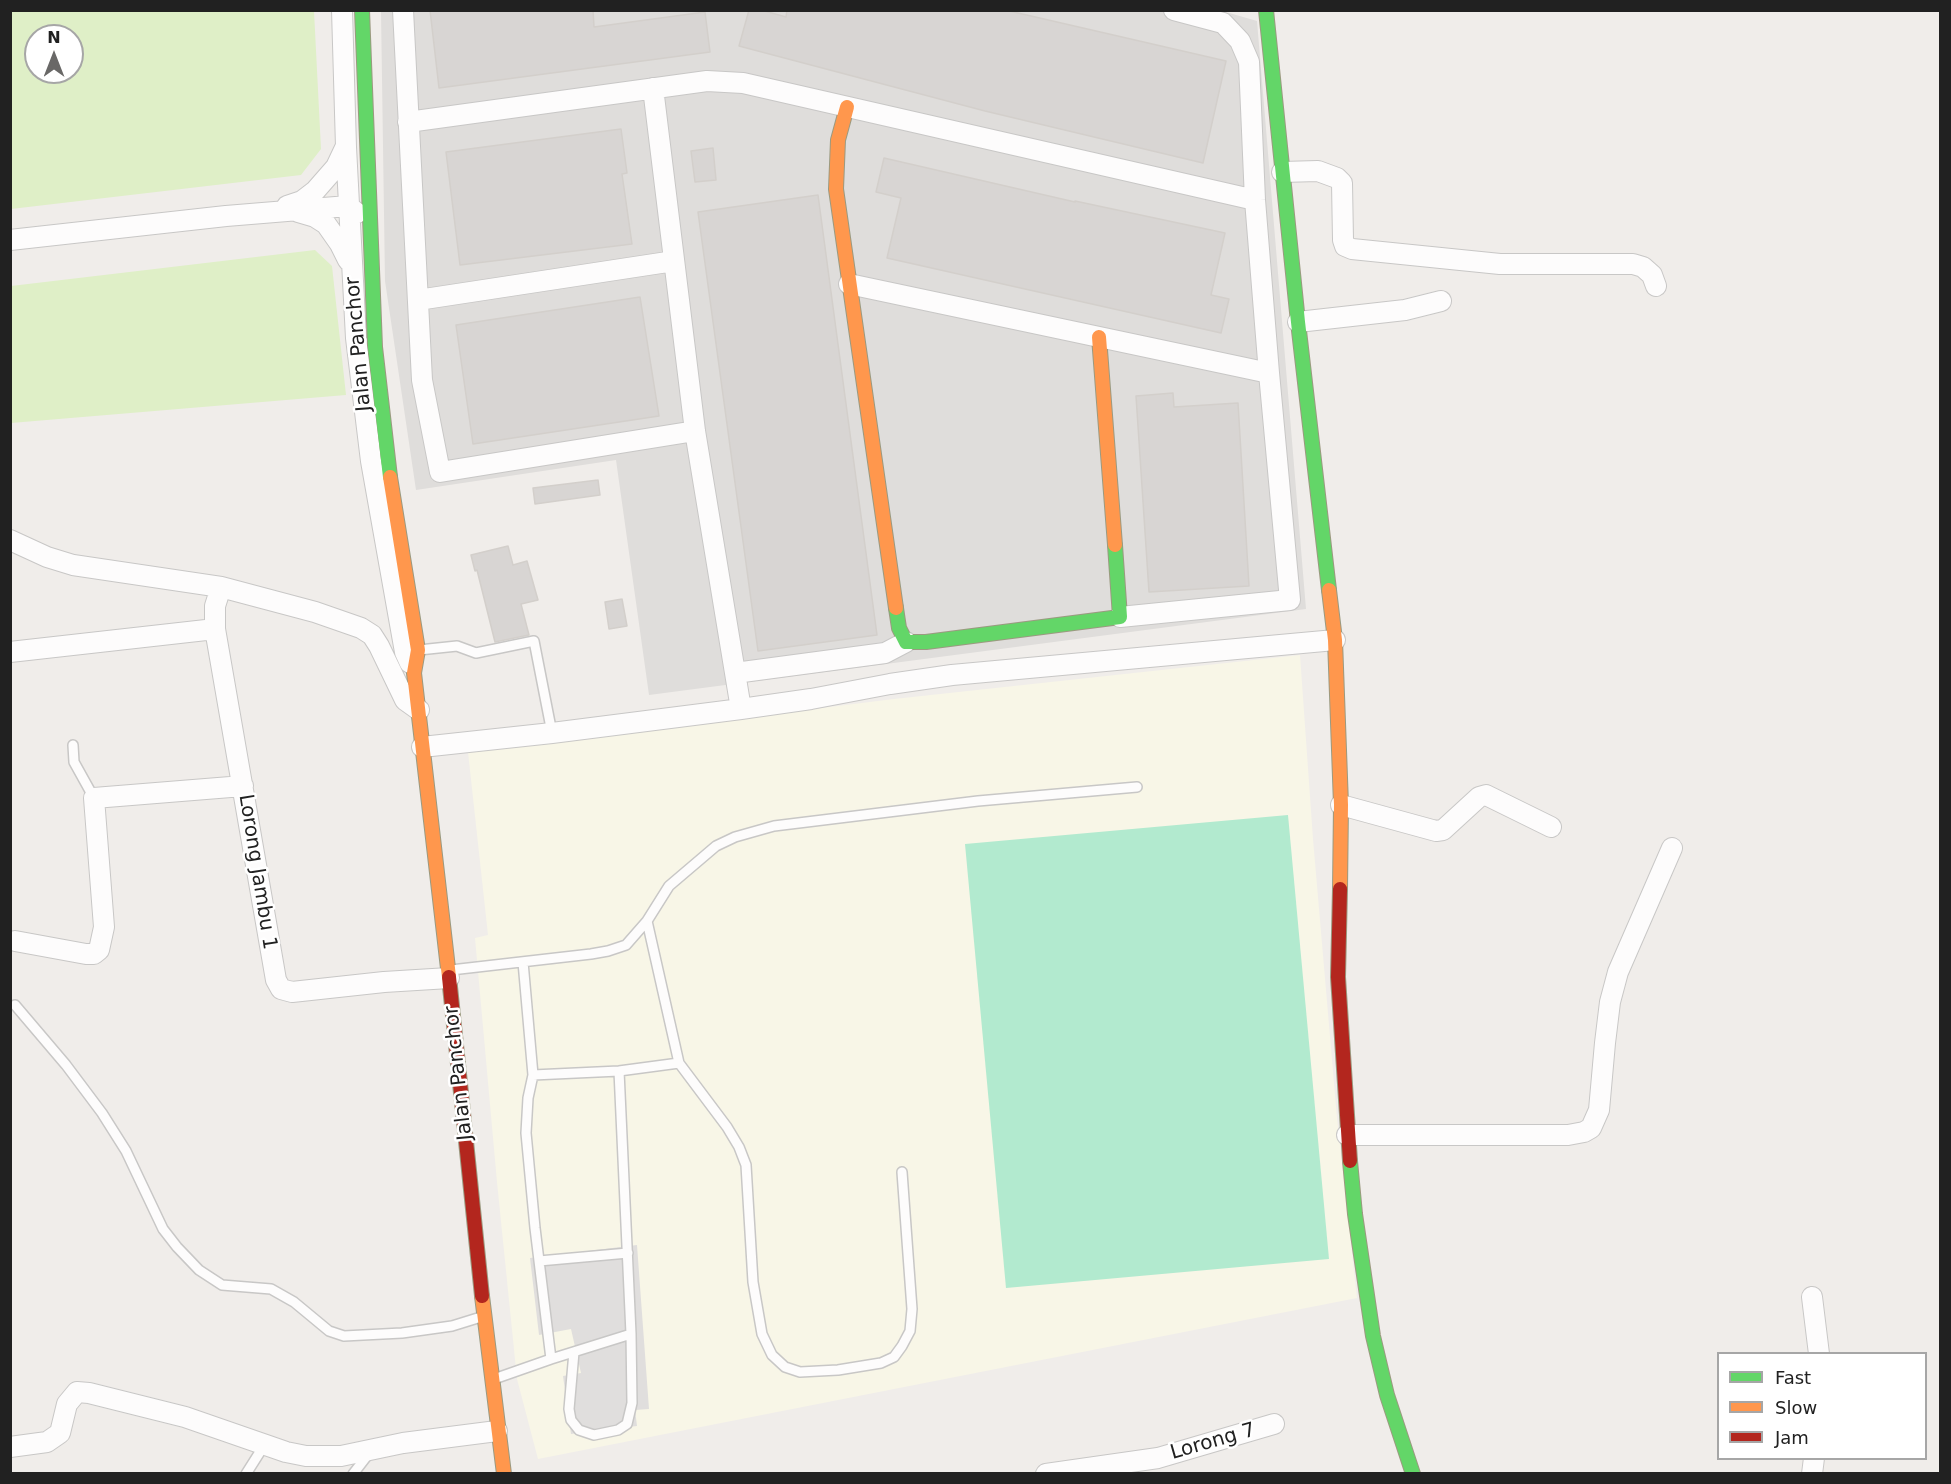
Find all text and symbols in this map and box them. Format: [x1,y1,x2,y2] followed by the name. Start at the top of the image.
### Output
[24,24,84,84] north arrow
[47,28,61,47] text: N
[341,276,377,412] street label: Jalan Panchor
[233,793,281,951] street label: Lorong Jambu 1
[440,1005,478,1141] street label: Jalan Panchor
[1717,1352,1927,1460] legend
[1775,1367,1811,1388] text: Fast
[1775,1397,1817,1418] text: Slow
[1168,1418,1258,1466] street label: Lorong 7
[1775,1427,1809,1448] text: Jam

